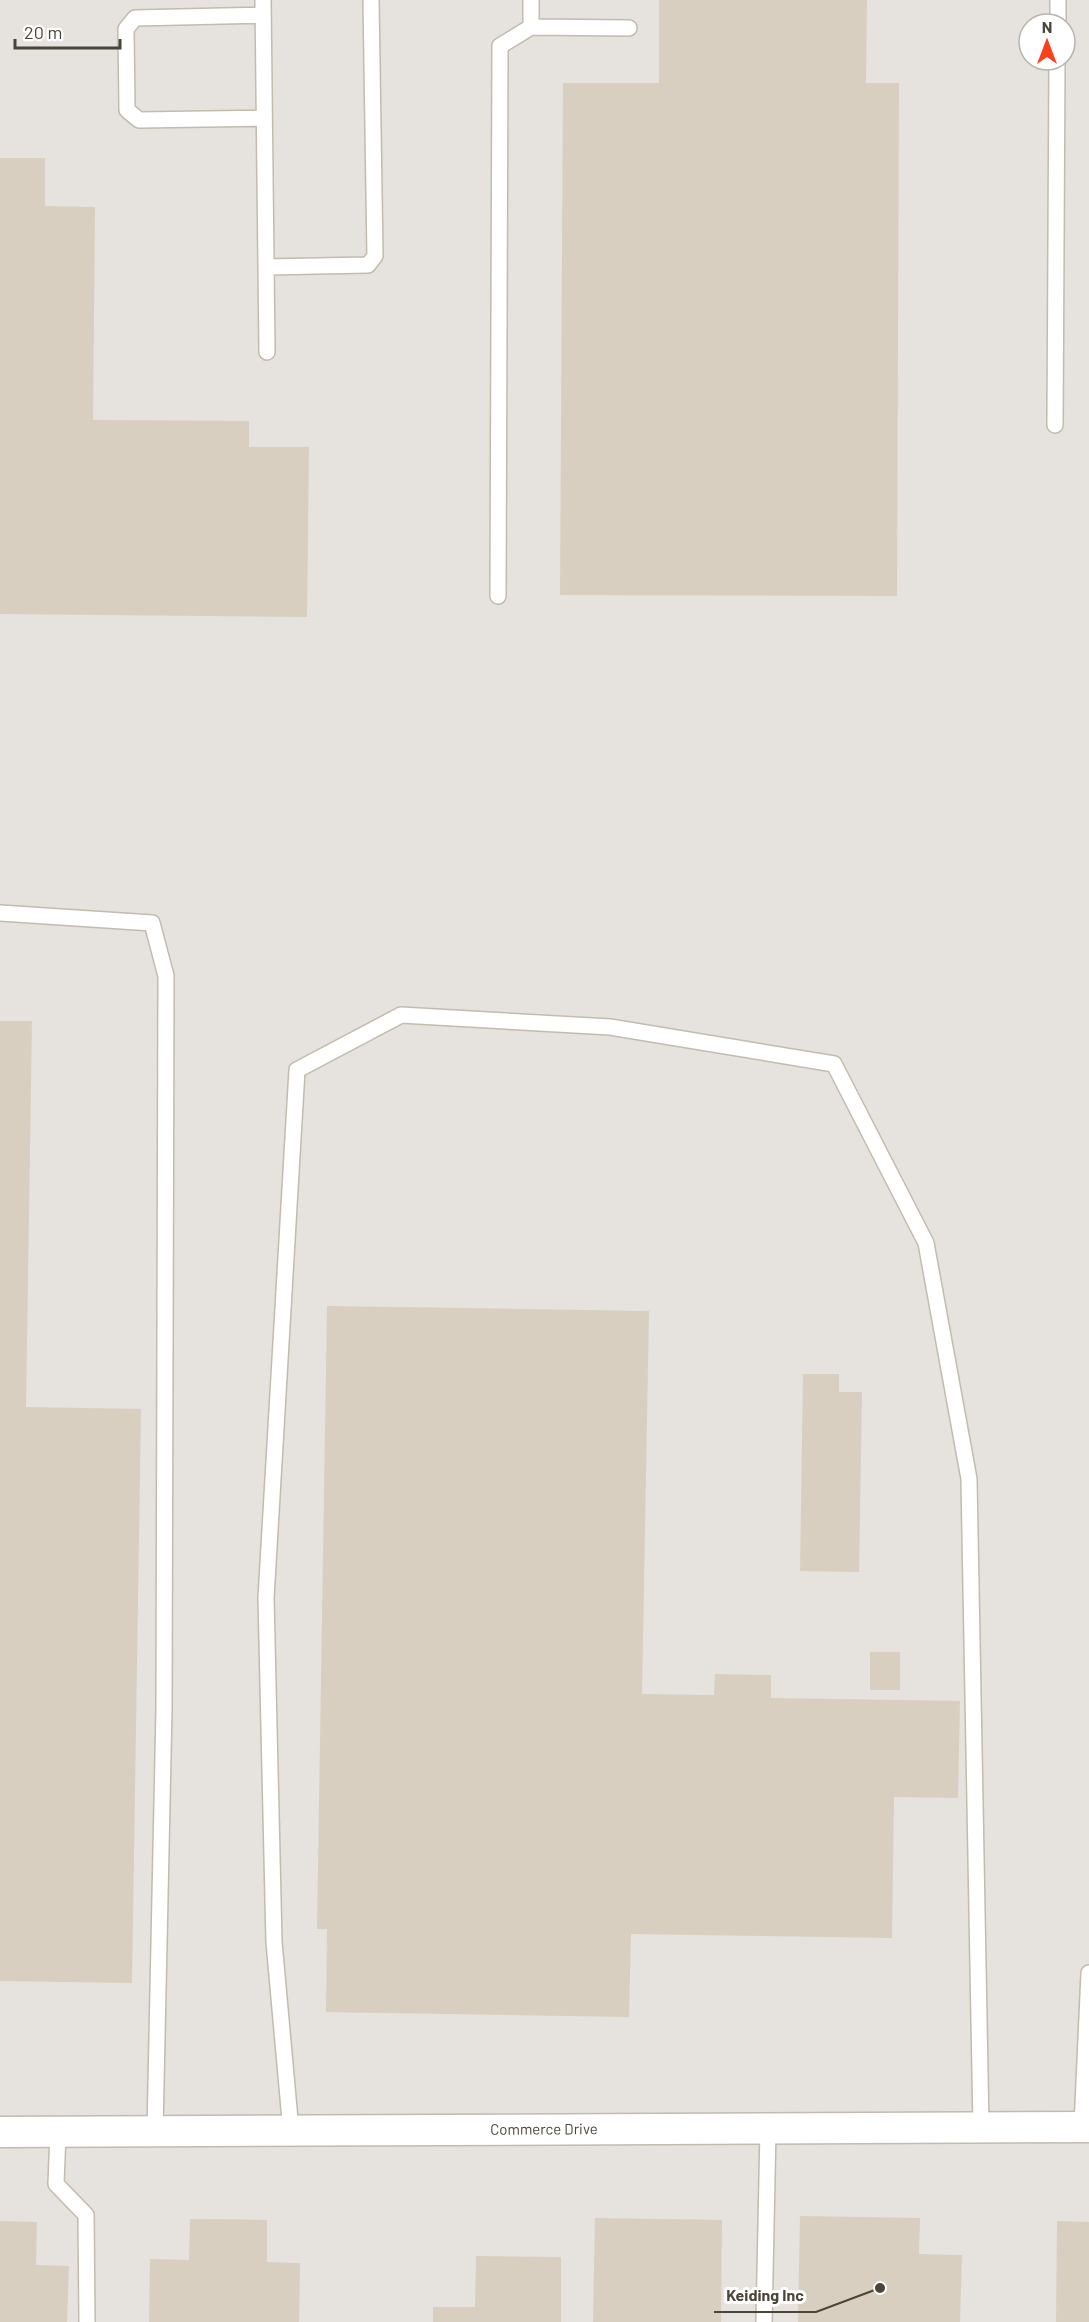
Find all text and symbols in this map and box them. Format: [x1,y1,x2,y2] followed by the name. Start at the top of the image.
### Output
[15,12,120,50] scale bar
[1017,12,1077,72] north arrow
[1042,17,1052,36] text: N
[24,21,62,43] text: 20 m
[490,2119,598,2138] street label: Commerce Drive
[714,2278,816,2312] callout: Keiding Inc
[726,2285,804,2304] text: Keiding Inc

